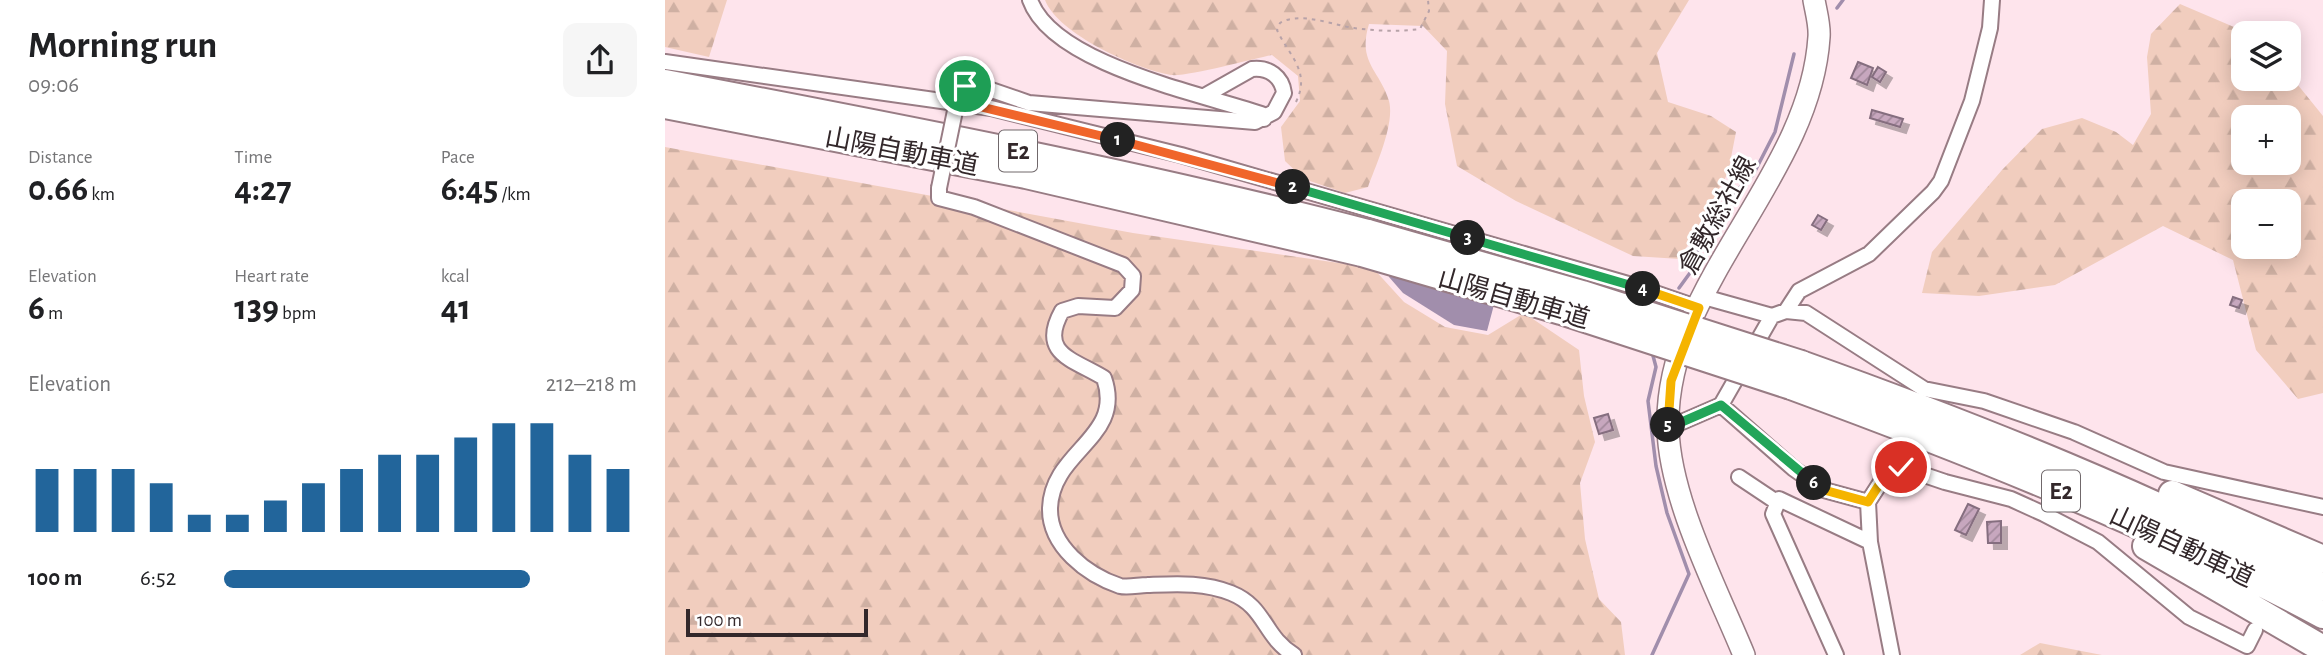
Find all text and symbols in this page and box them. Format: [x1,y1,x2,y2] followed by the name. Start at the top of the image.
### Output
[2231,21,2301,259] map controls
[2231,21,2301,91] button: layers
[563,23,637,97] button: share
[28,27,217,65] text: Morning run
[935,56,995,116] pin
[946,67,984,105] icon: arrive
[28,74,79,97] text: 09:06
[2231,105,2301,175] button: +
[823,122,981,180] street label: 山陽自動車道
[1100,122,1135,158] pin: 1
[1114,130,1121,149] text: 1
[999,131,1037,172] road number: E2
[28,148,92,167] text: Distance
[234,148,272,167] text: Time
[441,148,475,167] text: Pace
[1674,152,1761,279] street label: 倉敷総社線
[1275,170,1311,204] pin: 2
[28,172,88,207] text: 0.66
[234,172,292,207] text: 4:27
[441,172,498,207] text: 6:45
[1288,177,1297,196] text: 2
[88,185,115,204] text: km
[498,185,531,204] text: /km
[2231,189,2301,259] button: −
[1451,220,1485,256] pin: 3
[1463,228,1472,247] text: 3
[1435,263,1593,333] street label: 山陽自動車道
[28,267,97,286] text: Elevation
[234,267,309,286] text: Heart rate
[441,267,470,286] text: kcal
[1625,272,1661,306] pin: 4
[1638,279,1647,298] text: 4
[28,291,45,326] text: 6
[234,291,279,326] text: 139
[441,291,471,326] text: 41
[45,304,63,323] text: m
[279,304,317,323] text: bpm
[28,373,111,396] text: Elevation
[546,373,637,396] text: 212–218 m
[1651,408,1685,442] pin: 5
[1663,415,1672,434] text: 5
[1871,437,1931,497] pin
[1882,448,1920,486] icon: check
[1797,466,1831,500] pin: 6
[2042,470,2080,512] road number: E2
[1809,473,1818,492] text: 6
[2105,500,2259,592] street label: 山陽自動車道
[28,567,82,590] text: 100 m
[140,567,176,590] text: 6:52
[686,606,868,638] scale bar
[697,611,742,630] text: 100 m

